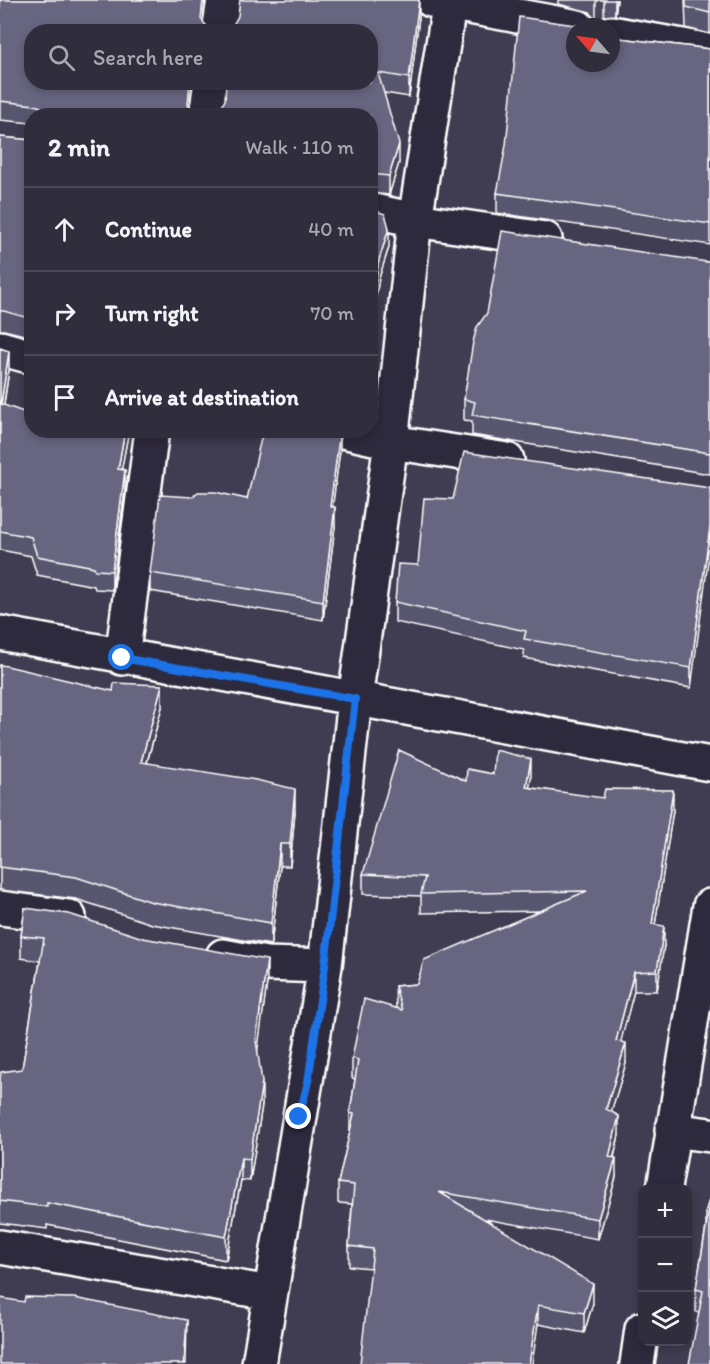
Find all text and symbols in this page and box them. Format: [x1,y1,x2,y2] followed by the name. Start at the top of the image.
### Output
[566,18,620,72] north arrow
[24,24,378,90] search box
[45,41,78,74] icon: search
[93,44,203,71] text: Search here
[48,131,110,163] text: 2 min
[245,135,354,159] text: Walk · 110 m
[48,213,81,246] icon: ahead
[105,216,192,243] text: Continue
[308,217,354,241] text: 40 m
[48,297,81,330] icon: right
[105,300,199,327] text: Turn right
[310,301,354,325] text: 70 m
[48,381,81,414] icon: arrive
[105,384,299,411] text: Arrive at destination
[108,644,134,670] route start
[285,1103,311,1129] route end
[638,1184,692,1346] map controls
[638,1184,692,1238] button: +
[638,1238,692,1292] button: −
[638,1292,692,1346] button: layers

